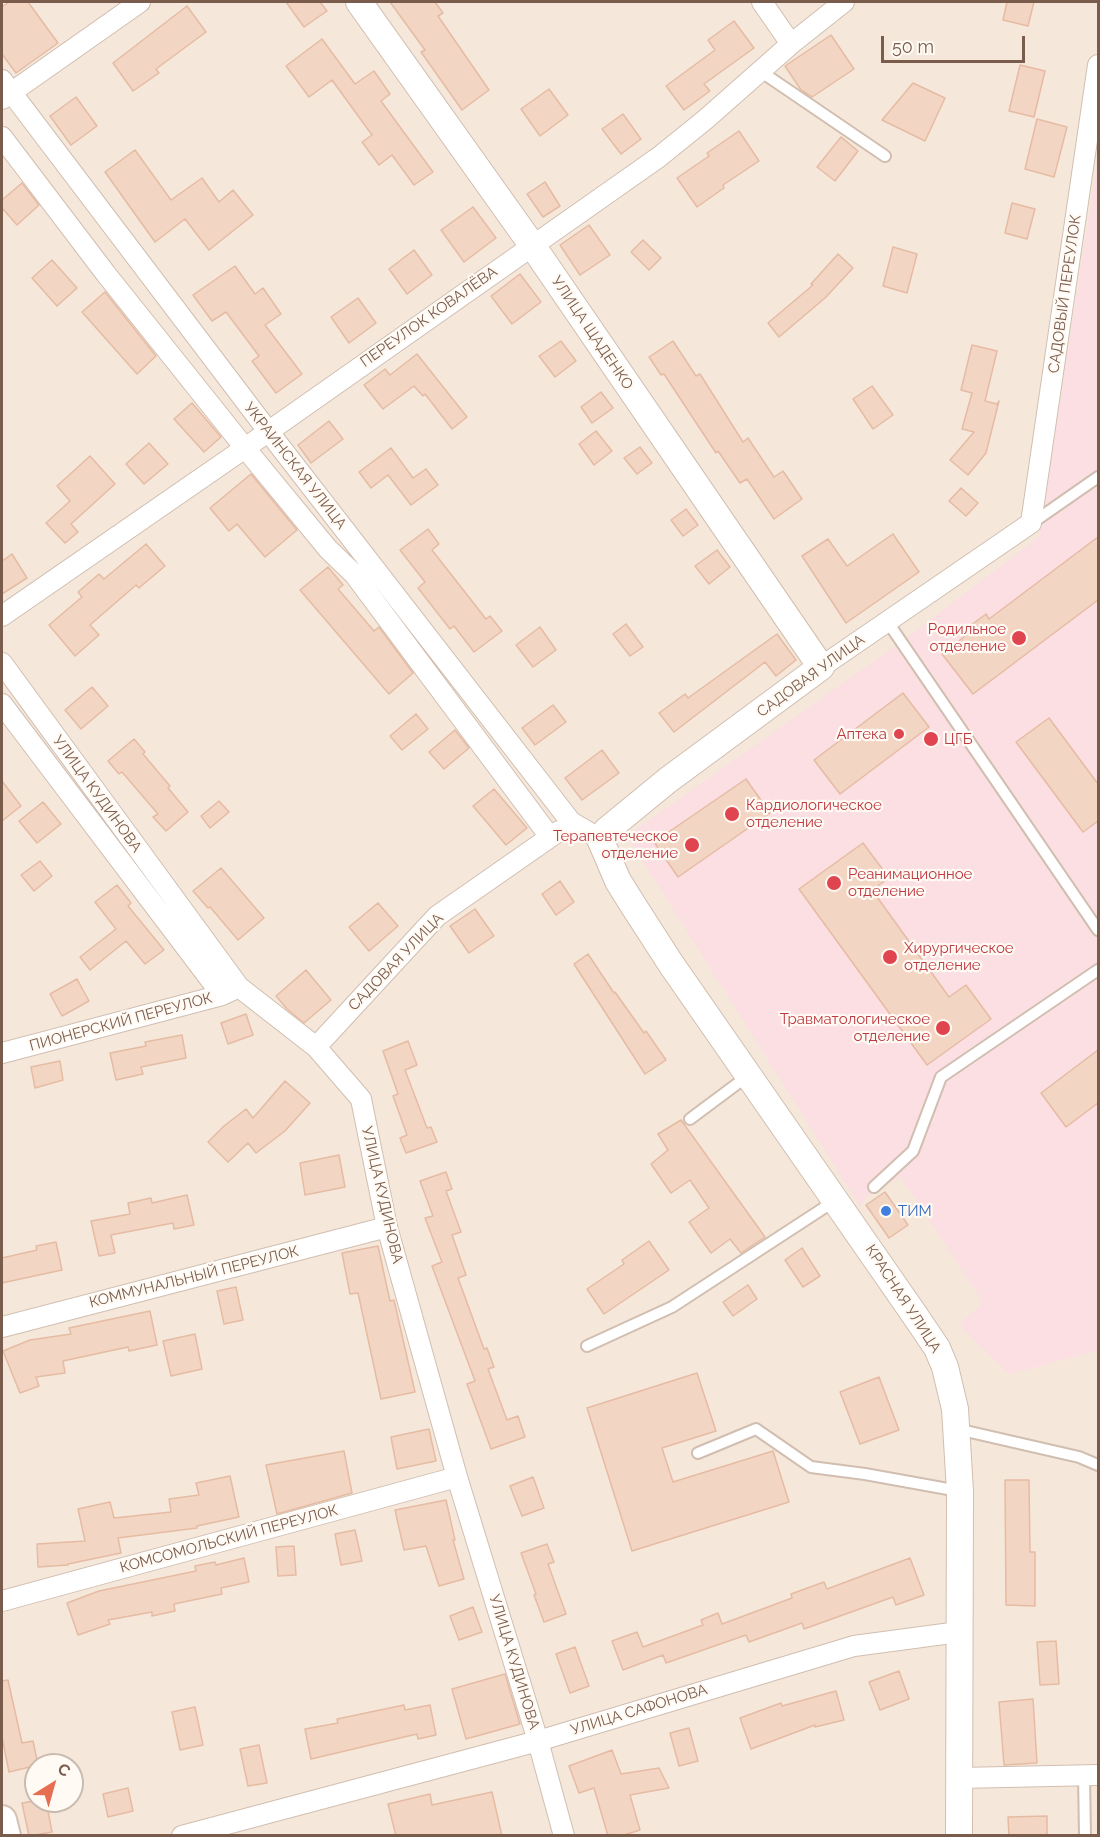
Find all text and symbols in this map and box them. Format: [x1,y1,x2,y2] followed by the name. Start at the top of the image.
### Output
[884,24,1028,62] scale bar
[892,36,934,57] text: 50 m
[1045,214,1085,374] street label: САДОВЫЙ ПЕРЕУЛОК
[357,263,501,371] street label: ПЕРЕУЛОК КОВАЛЁВА
[547,273,637,393] street label: УЛИЦА ЩАДЕНКО
[240,399,350,533] street label: УКРАИНСКАЯ УЛИЦА
[928,620,1006,655] place label: Родильное отделение
[1010,629,1028,647] marker: Родильное отделение
[754,631,868,721] street label: САДОВАЯ УЛИЦА
[836,725,887,743] place label: Аптека
[892,727,906,741] marker: Аптека
[922,730,940,748] marker: ЦГБ
[944,730,973,748] place label: ЦГБ
[49,732,145,856] street label: УЛИЦА КУДИНОВА
[746,796,882,831] place label: Кардиологическое отделение
[723,805,741,823] marker: Кардиологическое отделение
[553,827,678,862] place label: Терапевтеческое отделение
[683,836,701,854] marker: Терапевтеческое отделение
[848,865,972,900] place label: Реанимационное отделение
[825,874,843,892] marker: Реанимационное отделение
[345,909,447,1015] street label: САДОВАЯ УЛИЦА
[904,939,1014,974] place label: Хирургическое отделение
[881,948,899,966] marker: Хирургическое отделение
[28,989,214,1055] street label: ПИОНЕРСКИЙ ПЕРЕУЛОК
[780,1010,930,1045] place label: Травматологическое отделение
[934,1019,952,1037] marker: Травматологическое отделение
[357,1125,407,1265] street label: УЛИЦА КУДИНОВА
[898,1202,932,1220] place label: ТИМ
[879,1204,893,1218] marker: ТИМ
[87,1242,301,1312] street label: КОММУНАЛЬНЫЙ ПЕРЕУЛОК
[861,1242,945,1356] street label: КРАСНАЯ УЛИЦА
[118,1501,340,1577] street label: КОМСОМОЛЬСКИЙ ПЕРЕУЛОК
[485,1592,543,1732] street label: УЛИЦА КУДИНОВА
[568,1681,710,1739] street label: УЛИЦА САФОНОВА
[24,1753,84,1813] north arrow
[54,1759,74,1781] text: С

